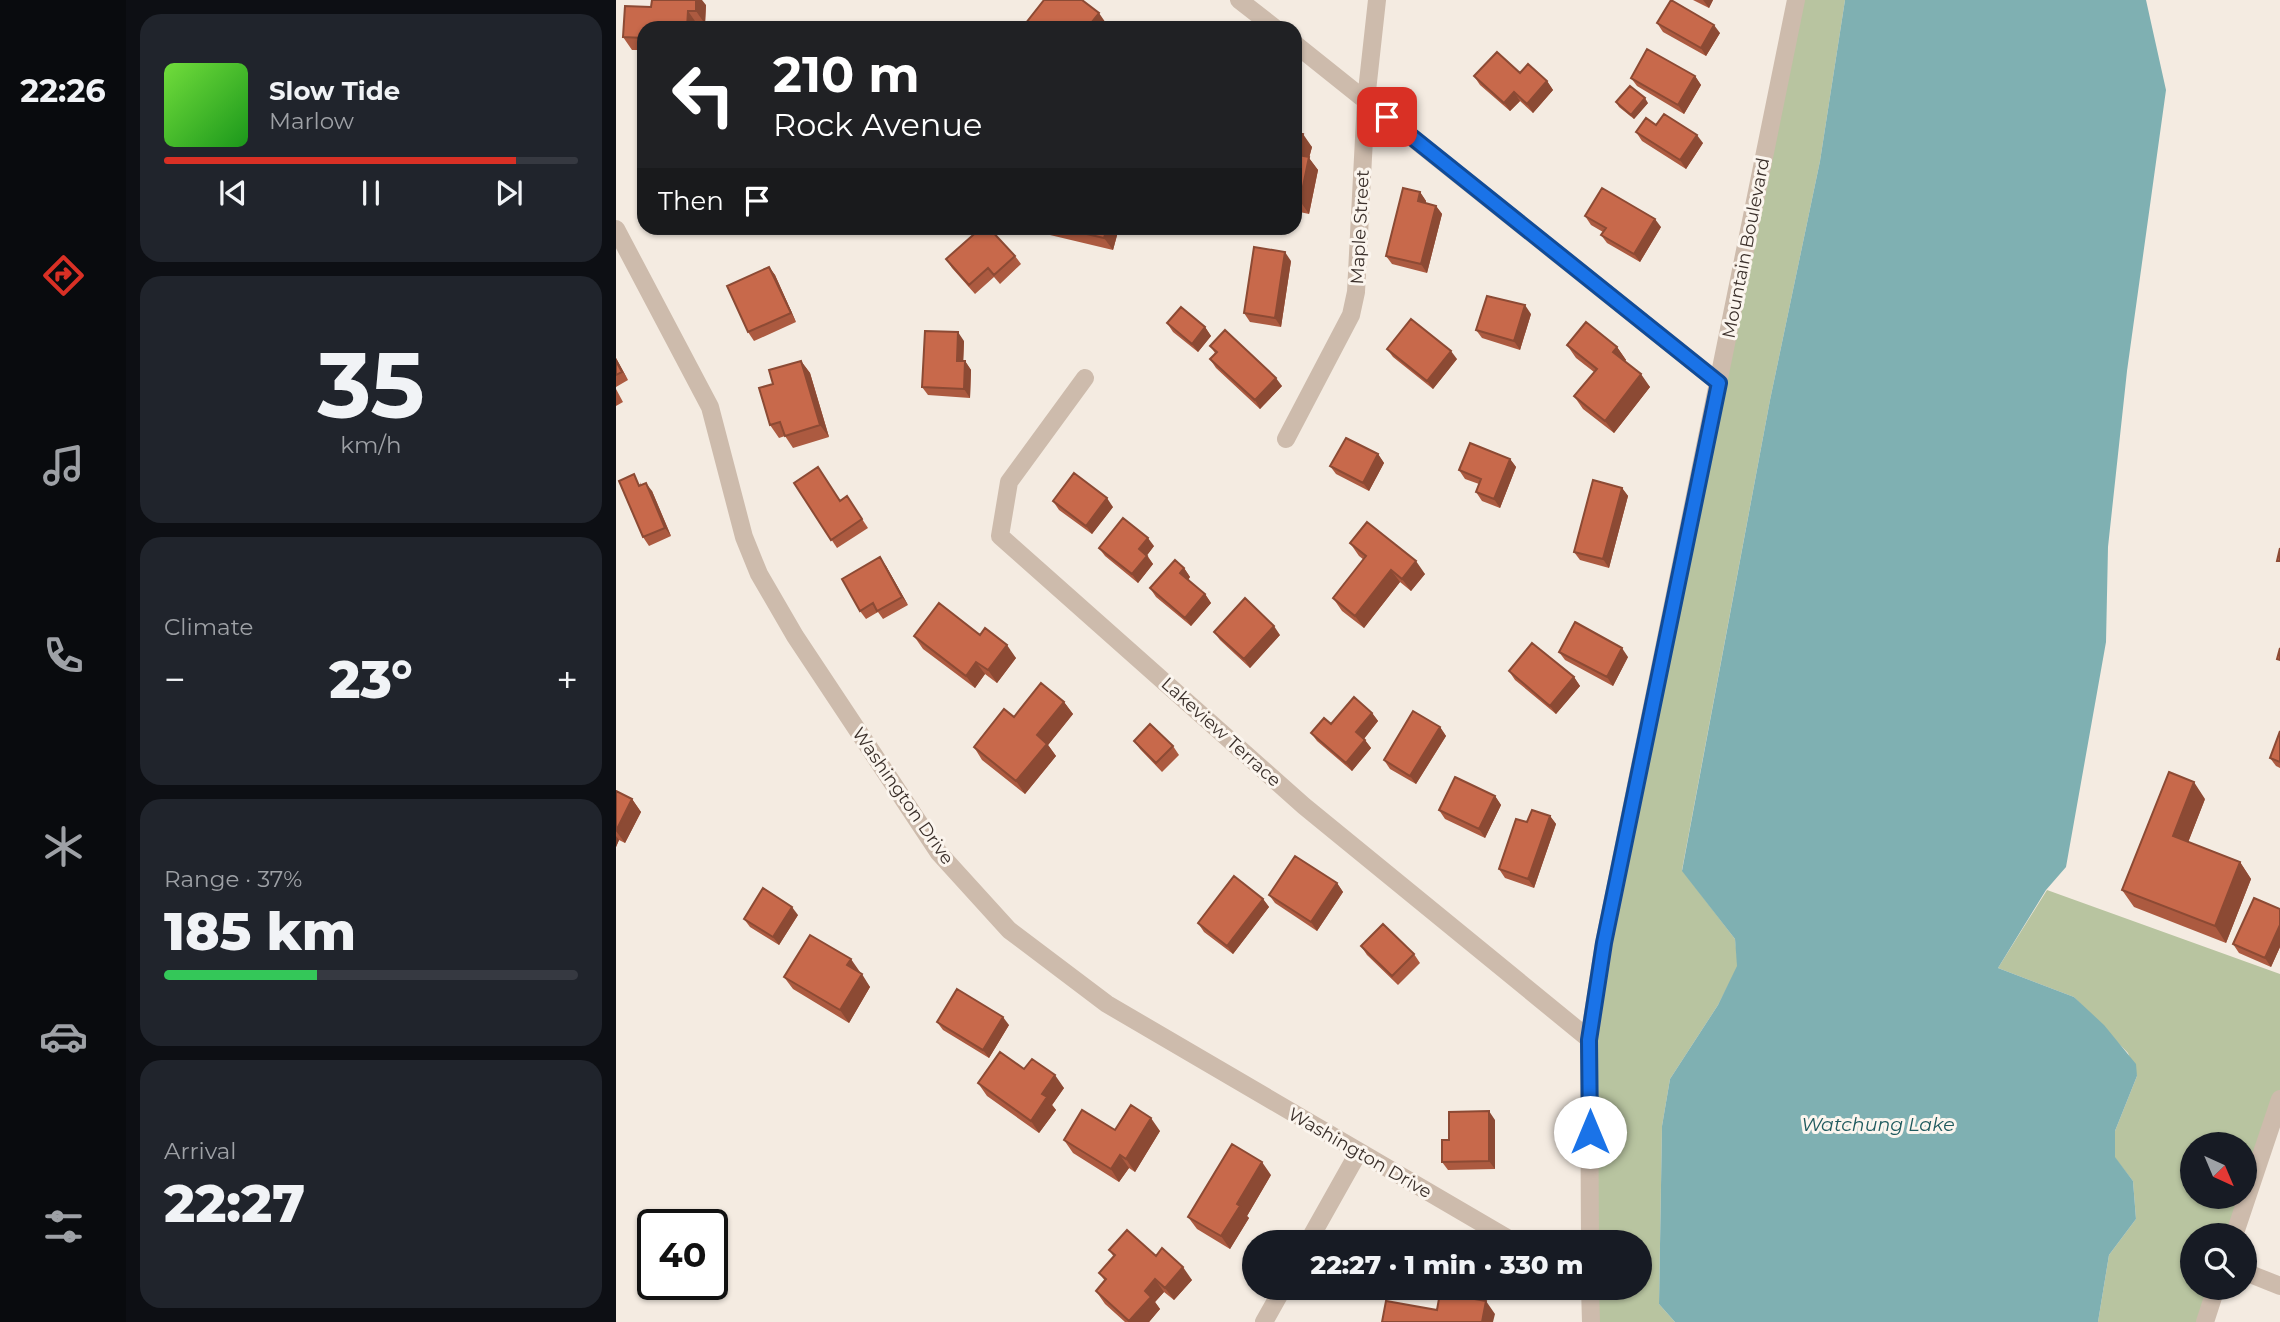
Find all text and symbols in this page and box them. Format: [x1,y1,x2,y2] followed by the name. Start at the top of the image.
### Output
[773,45,920,104] text: 210 m
[658,49,749,140] icon: left
[20,71,106,110] text: 22:26
[269,75,400,107] text: Slow Tide
[1357,87,1417,147] pin
[1368,98,1406,136] icon: arrive
[773,105,982,144] text: Rock Avenue
[269,107,354,135] text: Marlow
[1718,156,1774,340] street label: Mountain Boulevard
[1346,169,1374,285] street label: Maple Street
[214,174,252,212] icon: previous
[352,174,390,212] icon: pause
[490,174,528,212] icon: next
[738,182,776,220] icon: arrive
[658,185,724,217] text: Then
[39,251,88,300] icon: directions
[317,330,425,441] text: 35
[340,431,402,459] text: km/h
[39,441,88,490] icon: music
[164,613,253,641] text: Climate
[39,631,88,680] icon: phone
[329,648,413,711] text: 23°
[164,656,186,703] text: −
[556,656,578,703] text: +
[1157,673,1285,792] street label: Lakeview Terrace
[847,723,959,869] street label: Washington Drive
[39,822,88,871] icon: climate
[164,865,302,893] text: Range · 37%
[164,900,356,963] text: 185 km
[39,1012,88,1061] icon: car
[1553,1095,1627,1169] position arrow
[1284,1103,1436,1203] street label: Washington Drive
[1801,1113,1955,1136] water label: Watchung Lake
[2180,1132,2258,1209] north arrow
[2180,1132,2257,1300] map controls
[164,1137,237,1165] text: Arrival
[164,1172,305,1235] text: 22:27
[39,1202,88,1251] icon: filters
[637,1209,728,1300] speed limit sign: 40
[2180,1223,2257,1300] button: search
[1311,1249,1583,1281] text: 22:27 · 1 min · 330 m

